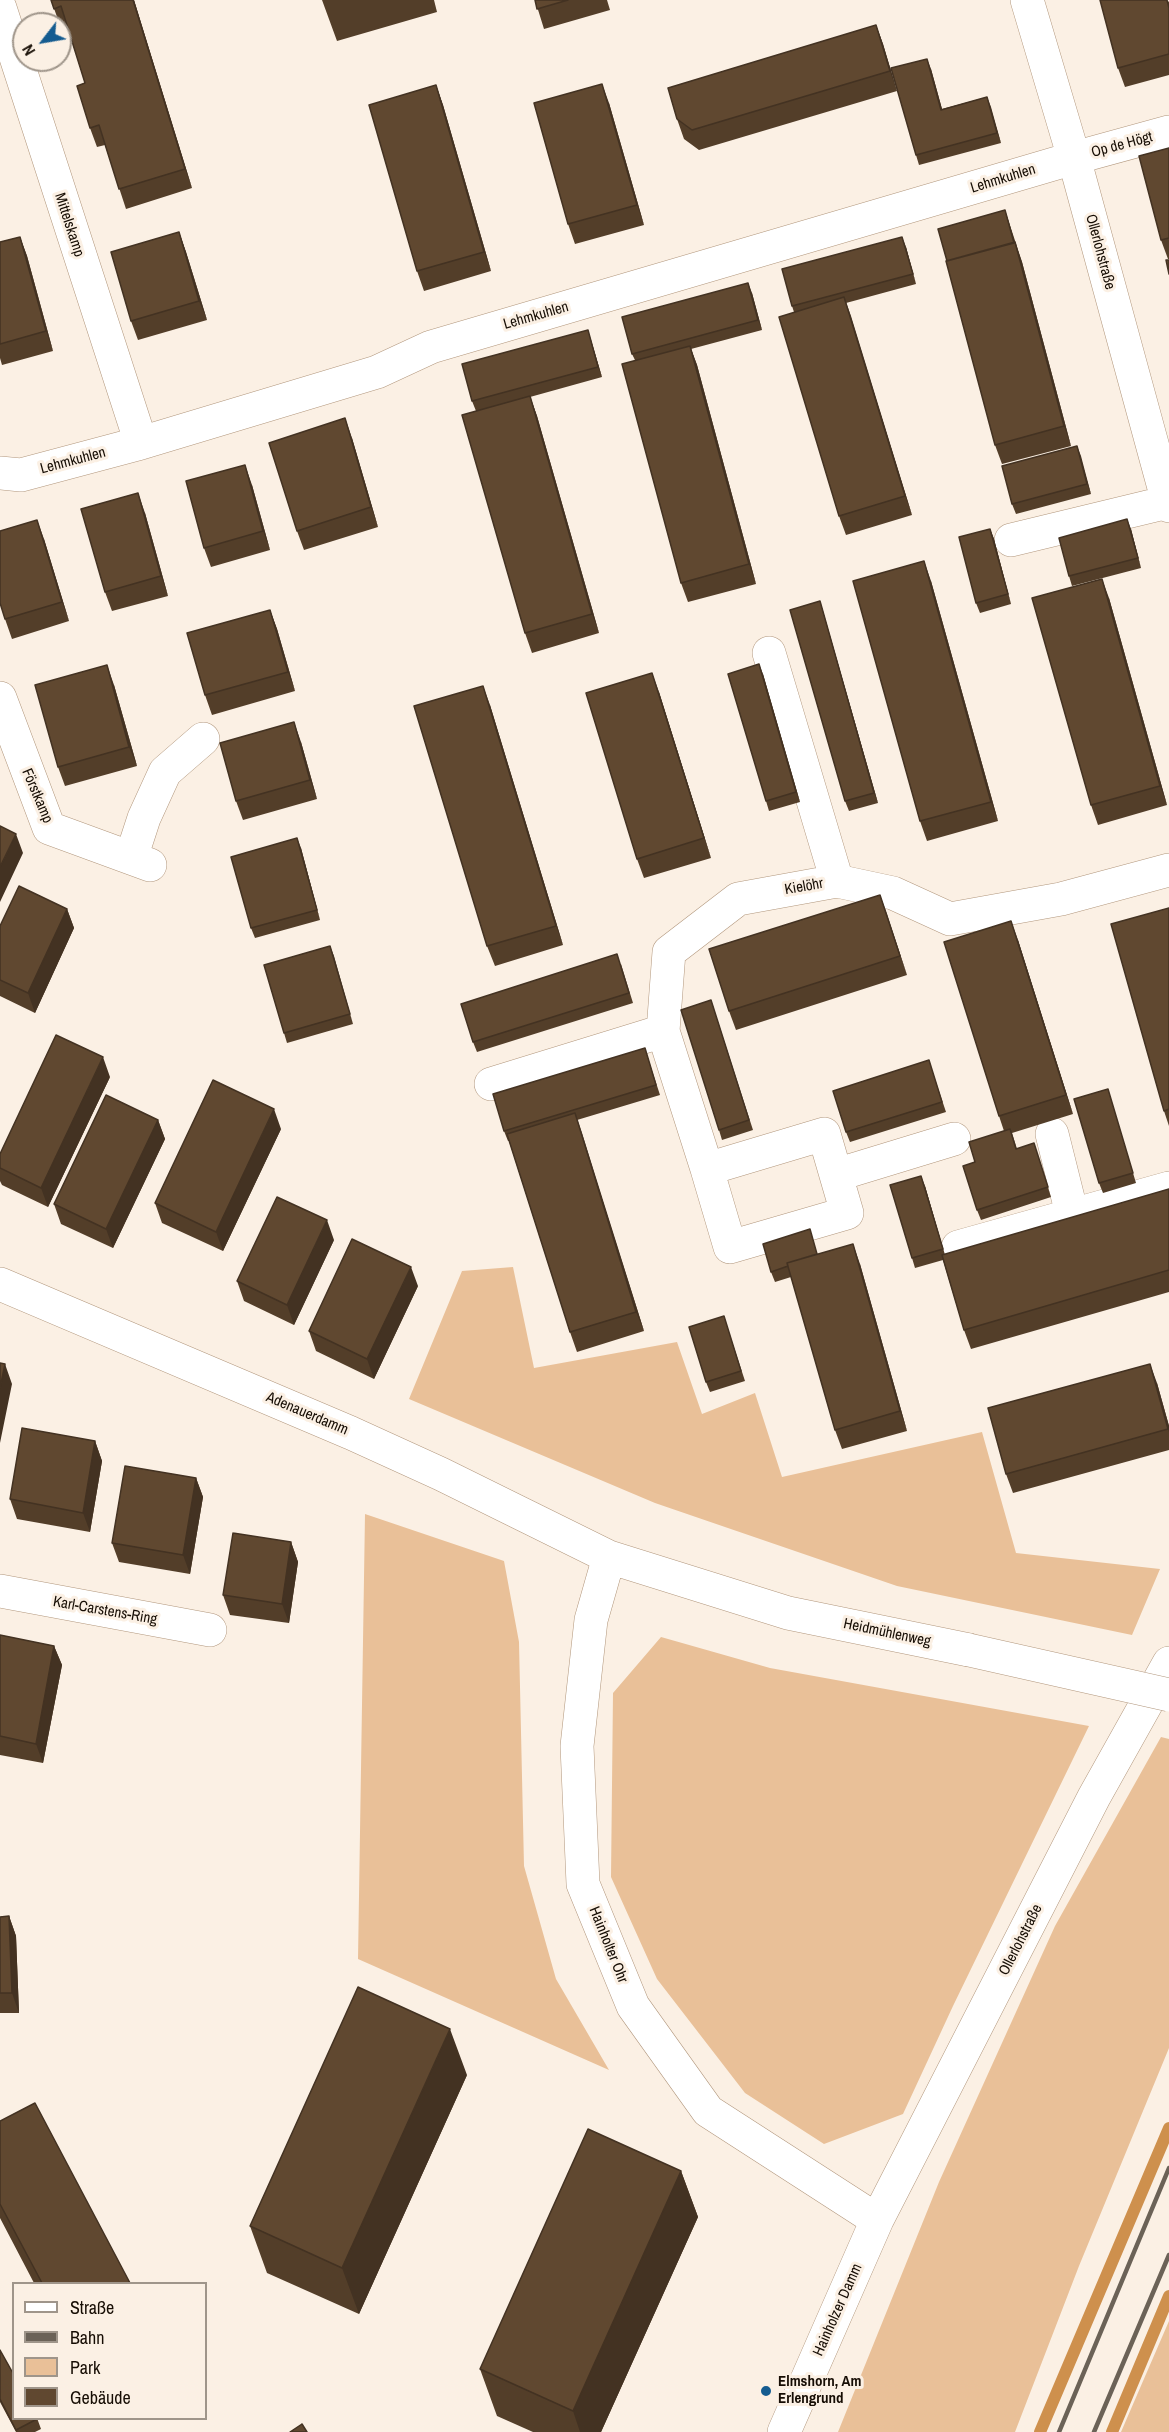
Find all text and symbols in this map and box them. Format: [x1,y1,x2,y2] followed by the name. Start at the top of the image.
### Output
[12,12,72,72] north arrow
[16,41,40,60] text: N
[1089,128,1155,162] street label: Op de Högt
[968,161,1038,197] street label: Lehmkuhlen
[50,191,88,259] street label: Mittelskamp
[1081,212,1119,292] street label: Ollerlohstraße
[501,298,571,334] street label: Lehmkuhlen
[38,444,108,478] street label: Lehmkuhlen
[17,766,57,826] street label: Förstkamp
[783,875,825,899] street label: Kielöhr
[263,1389,351,1439] street label: Adenauerdamm
[52,1593,158,1629] street label: Karl-Carstens-Ring
[842,1615,932,1651] street label: Heidmühlenweg
[995,1902,1047,1978] street label: Ollerlohstraße
[585,1904,631,1986] street label: Hainholter Ohr
[810,2261,866,2359] street label: Hainholzer Damm
[12,2282,207,2420] legend
[70,2295,114,2320] text: Straße
[70,2325,104,2350] text: Bahn
[70,2355,100,2380] text: Park
[778,2373,861,2408] place label: Elmshorn, Am Erlengrund
[759,2384,773,2398] marker: Elmshorn, Am Erlengrund
[70,2385,131,2410] text: Gebäude

